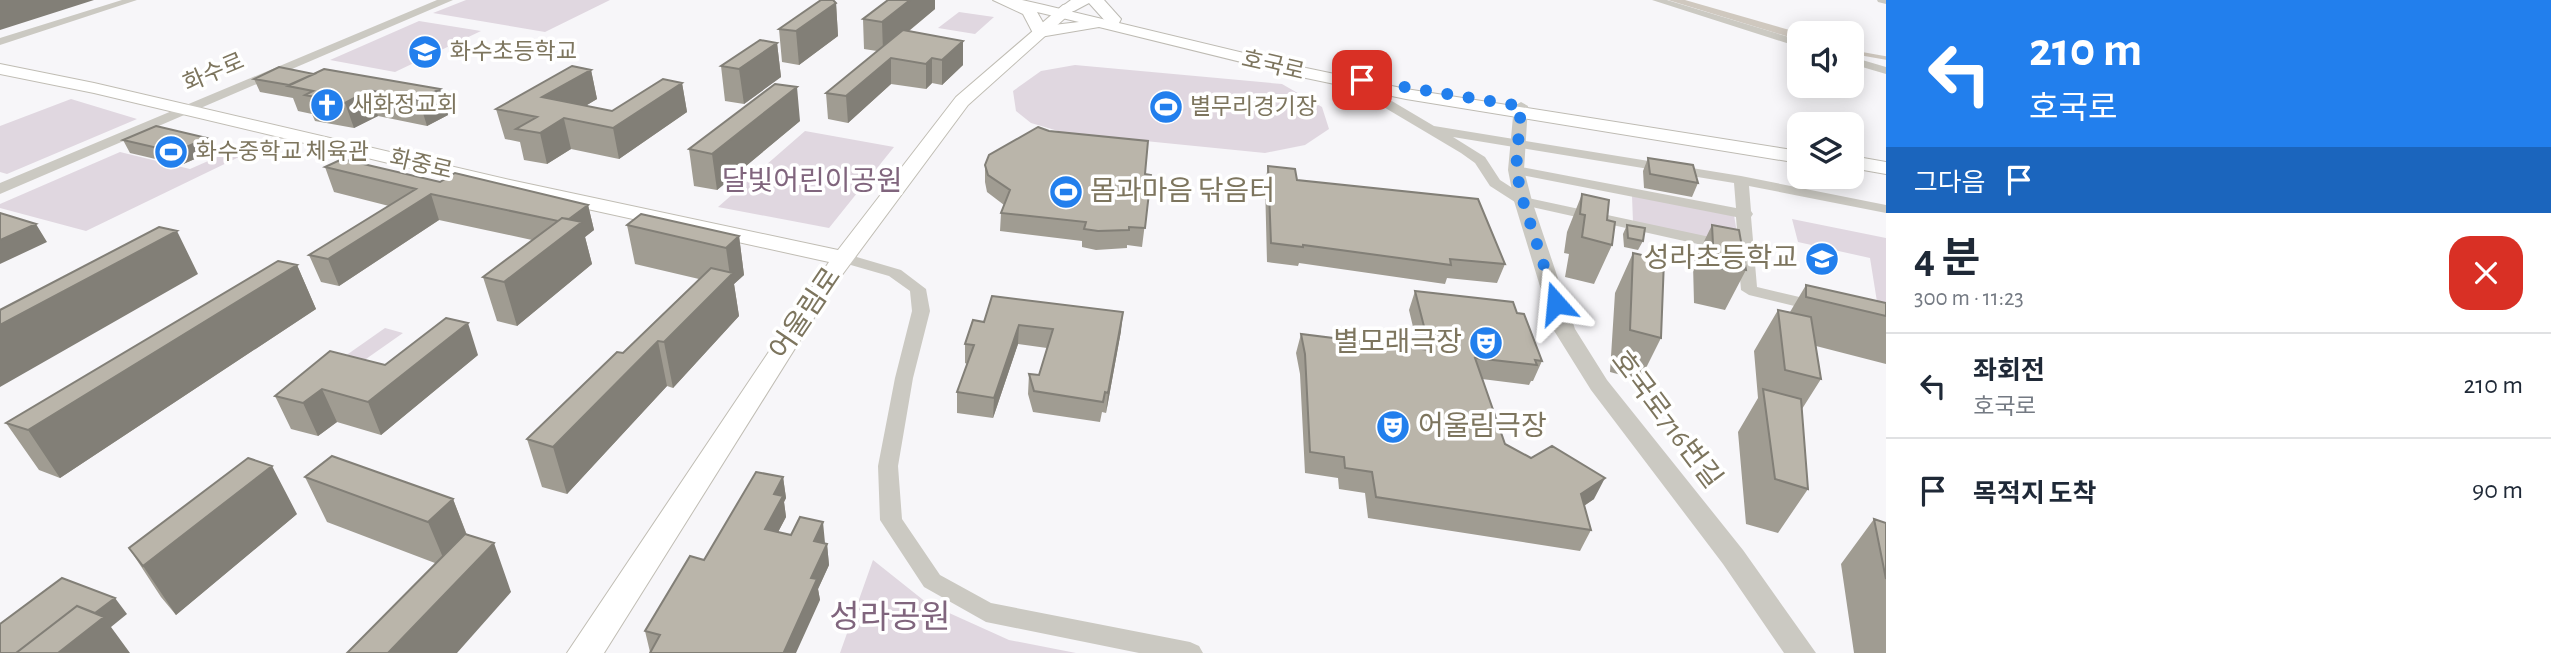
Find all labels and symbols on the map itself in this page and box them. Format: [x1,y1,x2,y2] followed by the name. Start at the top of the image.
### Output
[406,33,444,71] school or university icon: 화수초등학교
[450,39,577,64] place label: 화수초등학교
[1239,47,1307,84] street label: 호국로
[180,49,248,96] street label: 화수로
[1332,50,1392,110] pin
[308,86,346,124] church icon: 새화정교회
[1147,88,1185,126] sports icon: 별무리경기장
[352,92,458,117] place label: 새화정교회
[1190,94,1317,119] place label: 별무리경기장
[152,133,190,171] sports icon: 화수중학교 체육관
[196,139,369,164] place label: 화수중학교 체육관
[387,146,455,183] street label: 화중로
[722,166,902,196] park label: 달빛어린이공원
[1047,173,1085,211] sports icon: 몸과마음 닦음터
[1090,176,1275,206] place label: 몸과마음 닦음터
[1803,240,1841,278] school or university icon: 성라초등학교
[1643,243,1798,273] place label: 성라초등학교
[764,262,846,365] street label: 어울림로
[1519,266,1593,340] position arrow
[1467,324,1505,362] theatre icon: 별모래극장
[1333,327,1462,357] place label: 별모래극장
[1606,345,1728,494] street label: 호국로716번길
[1374,408,1412,446] theatre icon: 어울림극장
[1418,411,1547,441] place label: 어울림극장
[829,600,951,635] park label: 성라공원

